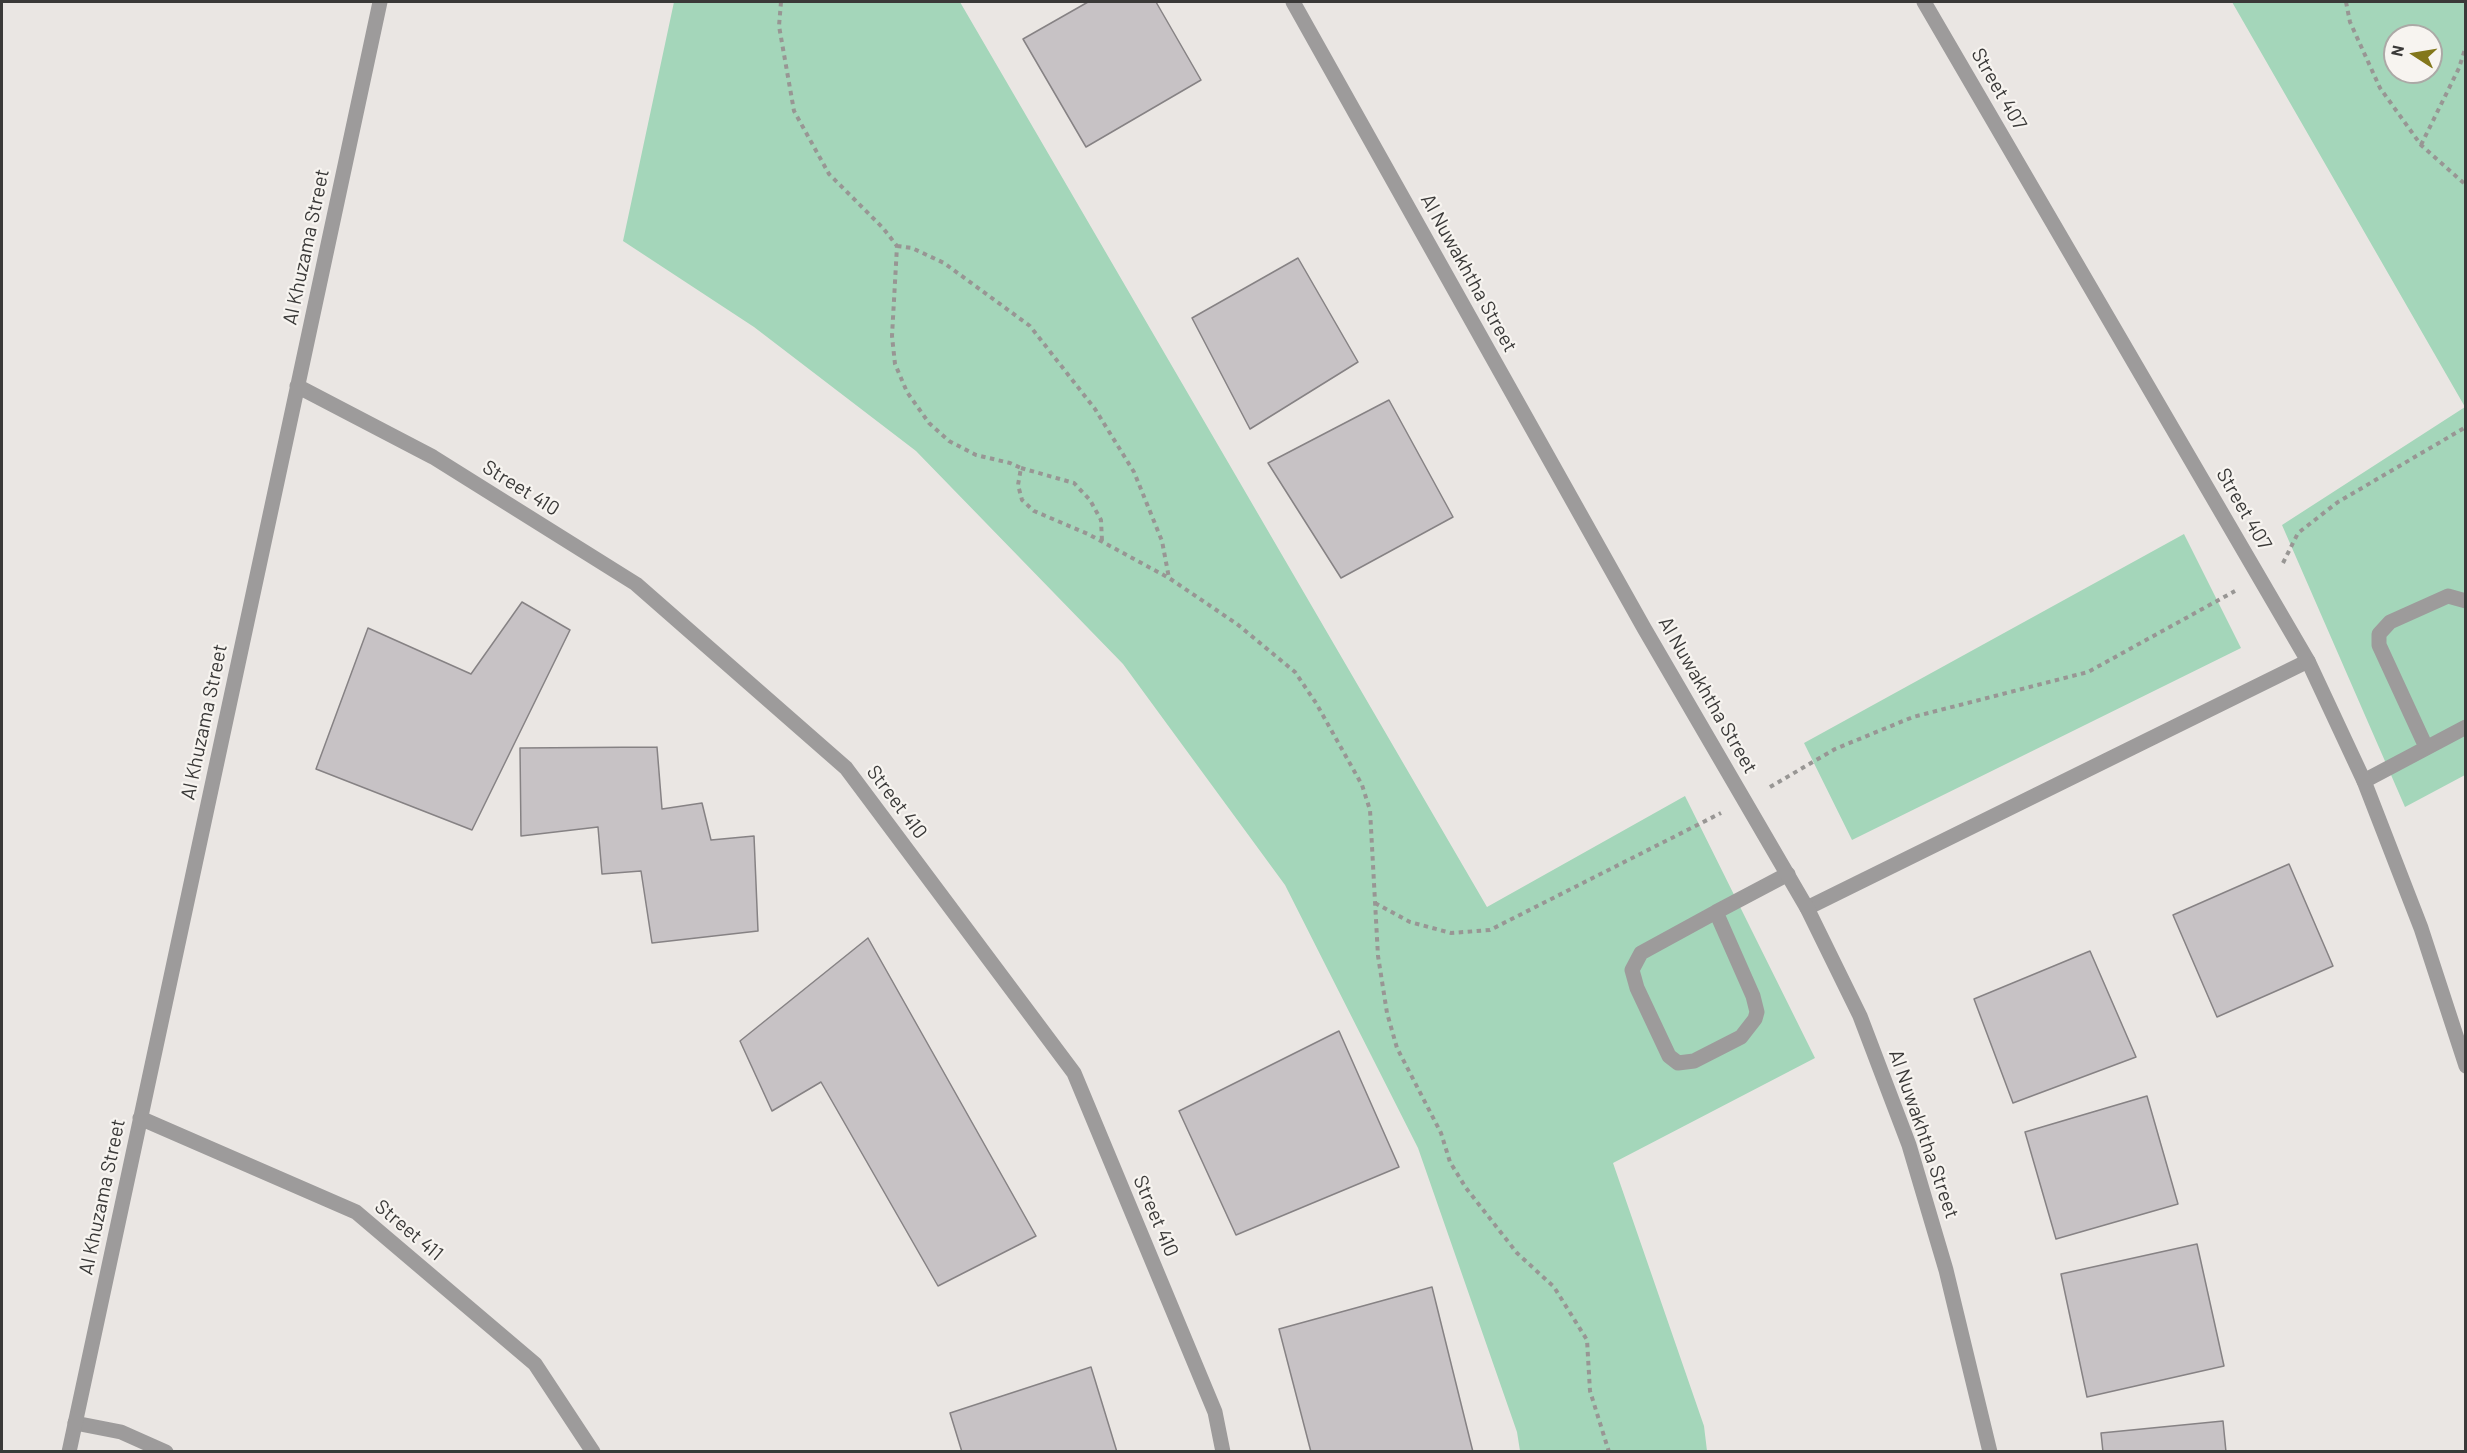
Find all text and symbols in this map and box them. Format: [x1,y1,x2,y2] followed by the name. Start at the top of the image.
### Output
[2383,24,2443,84] north arrow
[2386,43,2407,58] text: N
[1966,44,2032,134] street label: Street 407
[278,167,334,327] street label: Al Khuzama Street
[1416,190,1522,356] street label: Al Nuwakhtha Street
[478,455,564,521] street label: Street 410
[2211,464,2277,554] street label: Street 407
[1653,612,1763,778] street label: Al Nuwakhtha Street
[176,642,232,802] street label: Al Khuzama Street
[862,760,932,844] street label: Street 410
[1884,1046,1964,1222] street label: Al Nuwakhtha Street
[74,1117,130,1277] street label: Al Khuzama Street
[1128,1172,1184,1260] street label: Street 410
[370,1195,448,1265] street label: Street 411

